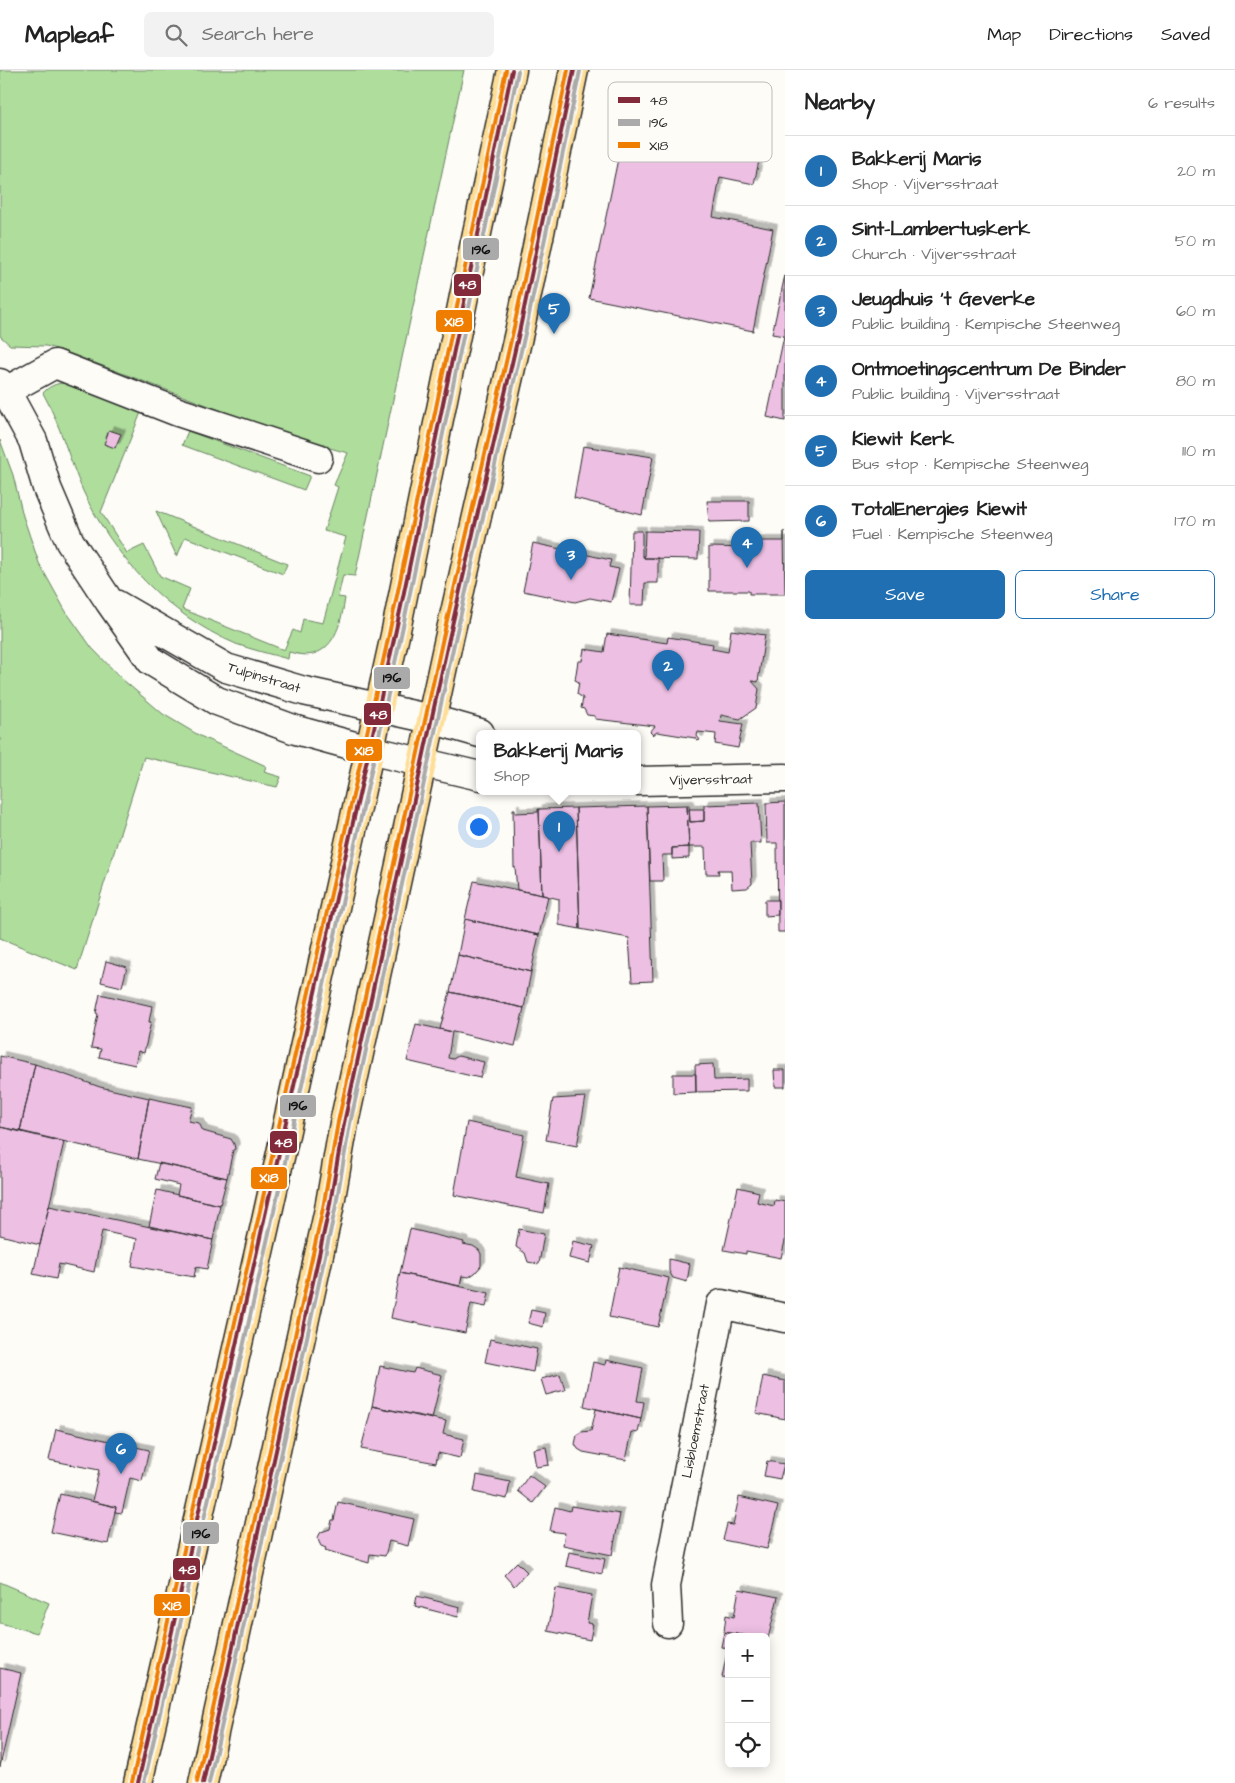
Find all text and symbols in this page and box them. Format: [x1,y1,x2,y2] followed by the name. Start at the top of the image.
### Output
[144,12,494,57] search box
[25,18,114,52] text: Mapleaf
[162,21,190,49] icon: search
[202,21,314,48] text: Search here
[987,22,1021,47] text: Map
[1049,22,1133,47] text: Directions
[1161,22,1210,47] text: Saved
[608,82,772,162] legend
[805,88,875,117] text: Nearby
[649,91,668,111] text: 48
[1148,92,1215,114] text: 6 results
[649,113,668,133] text: 196
[649,136,668,156] text: X18
[852,146,981,173] text: Bakkerij Maris
[820,160,822,182] text: 1
[1177,160,1215,182] text: 20 m
[852,173,998,195] text: Shop · Vijversstraat
[852,216,1030,243] text: Sint-Lambertuskerk
[816,230,826,252] text: 2
[1175,230,1215,252] text: 50 m
[462,237,500,261] line badge: 196
[472,240,490,260] text: 196
[852,243,1017,265] text: Church · Vijversstraat
[453,273,482,297] line badge: 48
[458,275,476,295] text: 48
[852,286,1035,313] text: Jeugdhuis 't Geverke
[538,293,570,334] pin: 5
[817,300,825,322] text: 3
[1176,300,1215,322] text: 60 m
[435,309,473,333] line badge: X18
[444,312,464,332] text: X18
[852,313,1120,335] text: Public building · Kempische Steenweg
[852,356,1126,383] text: Ontmoetingscentrum De Binder
[816,370,826,392] text: 4
[1176,370,1215,392] text: 80 m
[852,383,1060,405] text: Public building · Vijversstraat
[852,426,954,453] text: Kiewit Kerk
[815,440,827,462] text: 5
[1182,440,1215,462] text: 110 m
[852,453,1089,475] text: Bus stop · Kempische Steenweg
[852,496,1027,523] text: TotalEnergies Kiewit
[816,510,826,532] text: 6
[1174,510,1215,532] text: 170 m
[852,523,1053,545] text: Fuel · Kempische Steenweg
[731,527,763,568] pin: 4
[555,539,587,580] pin: 3
[805,570,1005,619] button: Save
[1015,570,1215,619] button: Share
[652,650,684,691] pin: 2
[225,657,303,699] street label: Tulpinstraat
[373,666,411,690] line badge: 196
[383,668,401,688] text: 196
[363,702,392,726] line badge: 48
[369,705,387,725] text: 48
[476,730,641,795] popup
[345,738,383,762] line badge: X18
[494,738,623,765] text: Bakkerij Maris
[354,741,374,761] text: X18
[494,765,530,787] text: Shop
[669,769,753,791] street label: Vijversstraat
[543,811,575,852] pin: 1
[466,814,492,840] your location
[279,1094,317,1118] line badge: 196
[289,1096,307,1116] text: 196
[269,1130,298,1154] line badge: 48
[274,1133,292,1153] text: 48
[250,1166,288,1190] line badge: X18
[259,1168,279,1188] text: X18
[677,1382,715,1480] street label: Lisbloemstraat
[105,1433,137,1474] pin: 6
[182,1521,220,1545] line badge: 196
[192,1524,210,1544] text: 196
[172,1557,201,1581] line badge: 48
[178,1560,196,1580] text: 48
[153,1593,191,1617] line badge: X18
[162,1596,182,1616] text: X18
[725,1633,770,1768] map controls
[725,1633,770,1678] button: +
[725,1678,770,1723] button: −
[725,1723,770,1768] button: locate

